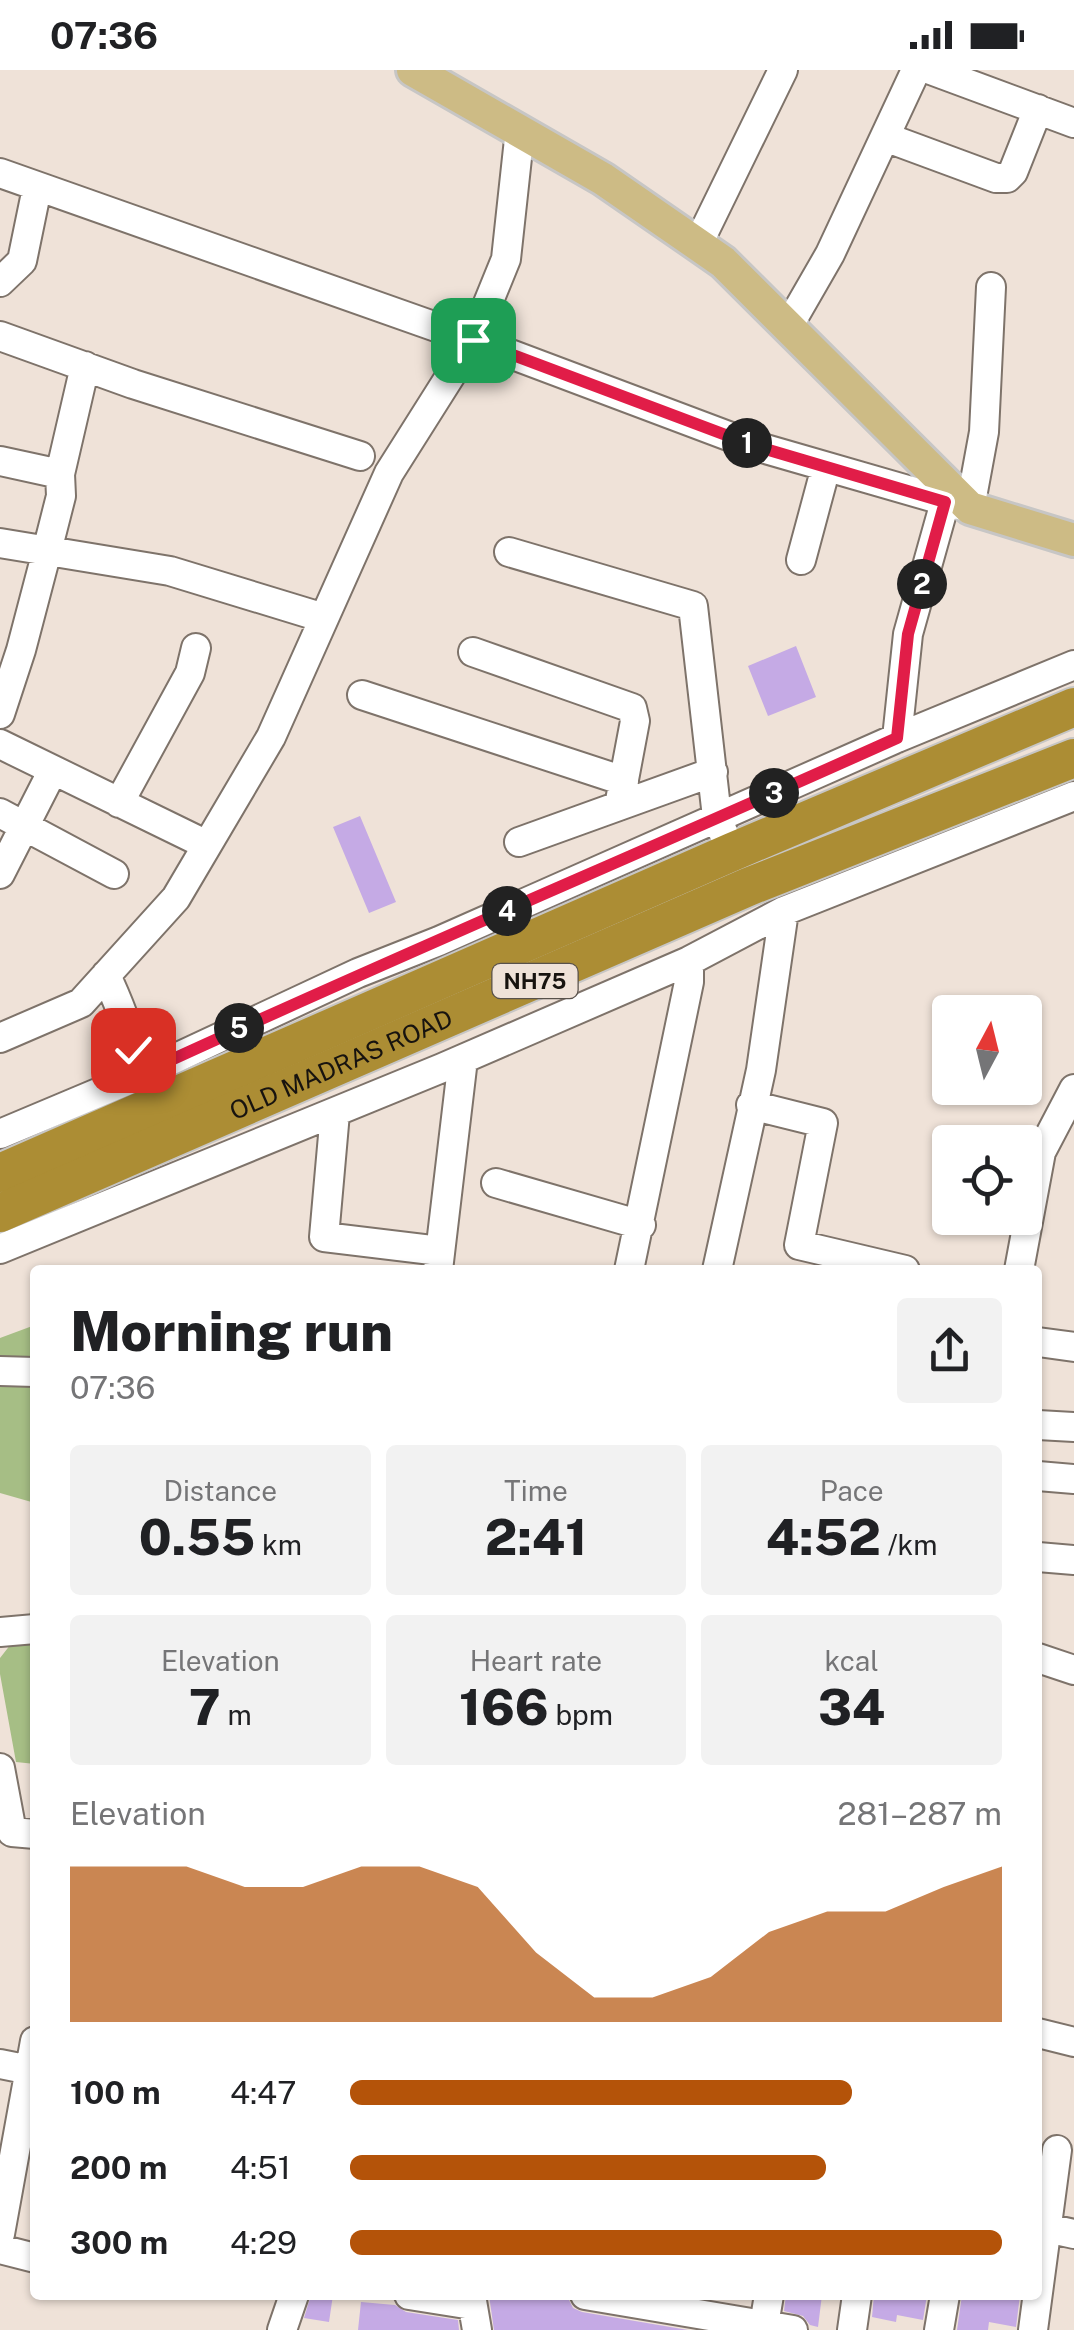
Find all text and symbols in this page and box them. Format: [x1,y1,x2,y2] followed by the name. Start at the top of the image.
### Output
[50,13,158,58] text: 07:36
[431,298,516,383] pin
[446,313,501,368] icon: arrive
[722,418,772,468] pin: 1
[741,426,753,459] text: 1
[897,559,947,609] pin: 2
[913,567,931,600] text: 2
[749,768,799,818] pin: 3
[765,776,783,809] text: 3
[482,886,532,936] pin: 4
[498,894,516,927] text: 4
[492,964,578,998] road number: NH75
[932,995,1042,1105] north arrow
[932,995,1042,1235] map controls
[214,1003,264,1053] pin: 5
[225,1003,457,1126] street label: OLD MADRAS ROAD
[91,1008,176,1093] pin
[230,1011,248,1044] text: 5
[106,1023,161,1078] icon: check
[932,1125,1042,1235] button: locate
[897,1298,1002,1403] button: share
[70,1299,393,1363] text: Morning run
[70,1369,155,1406] text: 07:36
[164,1474,277,1507] text: Distance
[504,1474,568,1507] text: Time
[820,1474,884,1507] text: Pace
[139,1507,255,1566] text: 0.55
[485,1507,587,1566] text: 2:41
[766,1507,881,1566] text: 4:52
[255,1528,302,1561] text: km
[881,1528,937,1561] text: /km
[161,1644,280,1677] text: Elevation
[470,1644,602,1677] text: Heart rate
[825,1644,879,1677] text: kcal
[189,1677,221,1736] text: 7
[459,1677,549,1736] text: 166
[818,1677,885,1736] text: 34
[221,1698,252,1731] text: m
[549,1698,613,1731] text: bpm
[70,1795,206,1832] text: Elevation
[838,1795,1002,1832] text: 281–287 m
[70,2074,161,2111] text: 100 m
[230,2074,296,2111] text: 4:47
[70,2149,167,2186] text: 200 m
[230,2149,291,2186] text: 4:51
[70,2224,168,2261] text: 300 m
[230,2224,297,2261] text: 4:29

